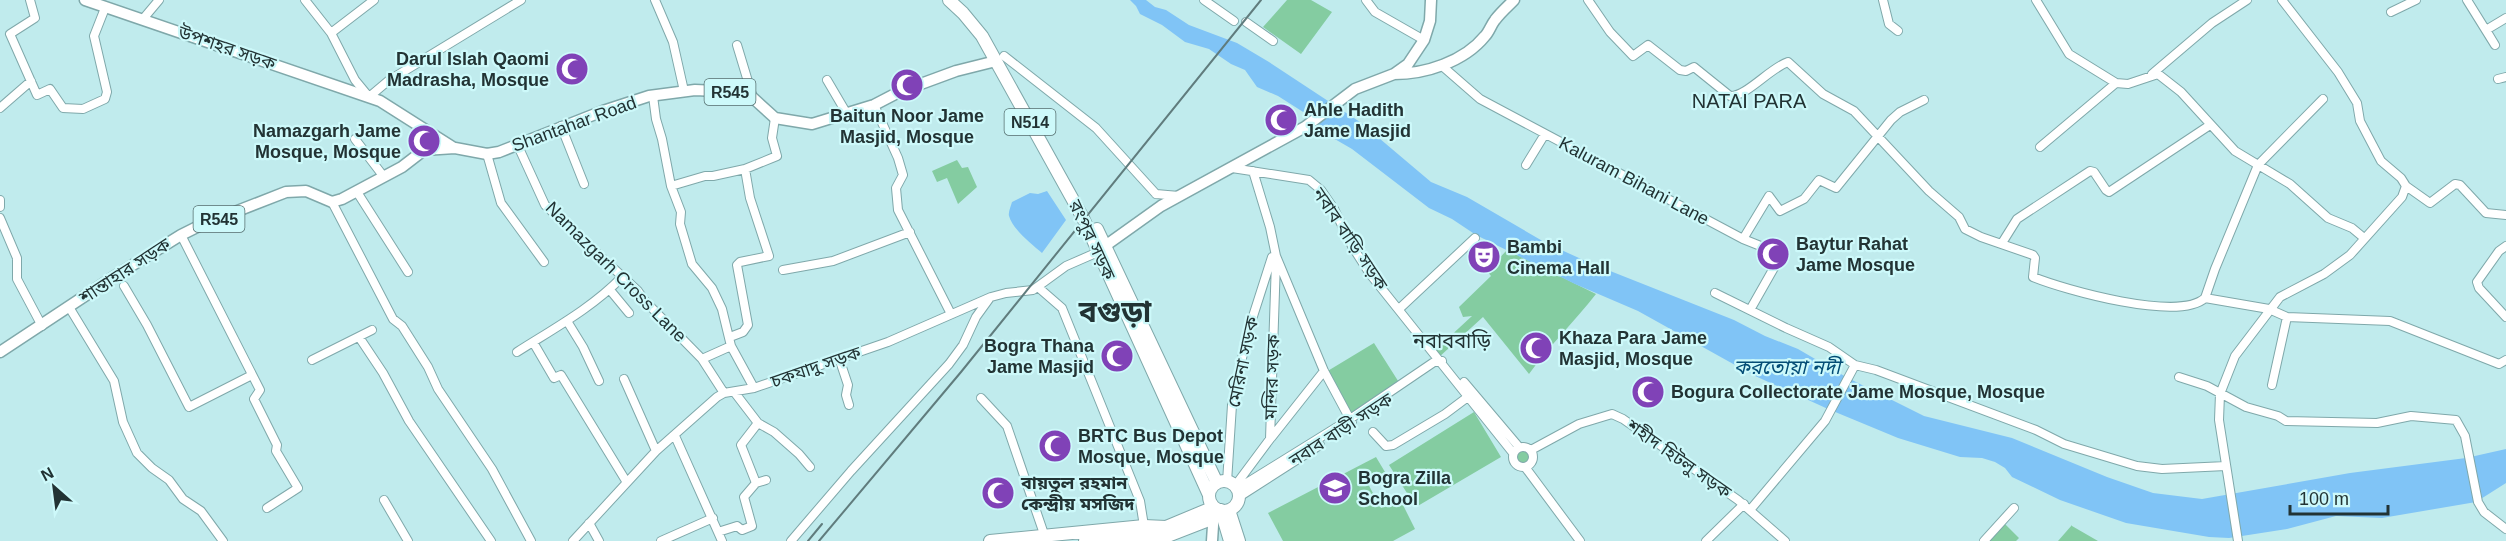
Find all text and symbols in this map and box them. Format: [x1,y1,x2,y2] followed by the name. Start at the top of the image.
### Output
[175,22,279,74] street label: উপশহর সড়ক
[387,49,549,90] place label: Darul Islah Qaomi Madrasha, Mosque
[554,51,590,87] mosque icon: Darul Islah Qaomi Madrasha, Mosque
[889,67,925,103] mosque icon: Baitun Noor Jame Masjid, Mosque
[704,79,756,105] road number: R545
[1692,90,1807,112] district label: NATAI PARA
[509,92,639,156] street label: Shantahar Road
[1304,100,1411,141] place label: Ahle Hadith Jame Masjid
[1263,102,1299,138] mosque icon: Ahle Hadith Jame Masjid
[830,106,984,147] place label: Baitun Noor Jame Masjid, Mosque
[1004,109,1056,135] road number: N514
[253,121,401,162] place label: Namazgarh Jame Mosque, Mosque
[406,123,442,159] mosque icon: Namazgarh Jame Mosque, Mosque
[1556,133,1712,229] street label: Kaluram Bihani Lane
[1308,183,1392,294] street label: নবাব বাড়ি সড়ক
[1063,196,1119,284] street label: রংপুর সড়ক
[542,198,690,346] street label: Namazgarh Cross Lane
[194,206,244,232] road number: R545
[75,234,175,308] street label: শান্তাহার সড়ক
[1796,234,1915,275] place label: Baytur Rahat Jame Mosque
[1755,236,1791,272] mosque icon: Baytur Rahat Jame Mosque
[1507,237,1610,278] place label: Bambi Cinema Hall
[1466,239,1502,275] theatre icon: Bambi Cinema Hall
[1078,295,1152,328] district label: বগুড়া
[1224,314,1262,409] street label: মেরিনা সড়ক
[1559,328,1707,369] place label: Khaza Para Jame Masjid, Mosque
[1412,329,1492,352] district label: নবাববাড়ি
[1518,330,1554,366] mosque icon: Khaza Para Jame Masjid, Mosque
[1260,333,1284,421] street label: মন্দির সড়ক
[984,336,1095,377] place label: Bogra Thana Jame Masjid
[1099,338,1135,374] mosque icon: Bogra Thana Jame Masjid
[767,342,864,392] street label: চকযাদু সড়ক
[1734,355,1844,378] water label: করতোয়া নদী
[1630,374,1666,410] mosque icon: Bogura Collectorate Jame Mosque, Mosque
[1671,382,2045,402] place label: Bogura Collectorate Jame Mosque, Mosque
[1285,389,1397,471] street label: নবাব বাড়ী সড়ক
[1622,415,1735,503] street label: শহীদ হিটলু সড়ক
[1078,426,1224,467] place label: BRTC Bus Depot Mosque, Mosque
[1037,428,1073,464] mosque icon: BRTC Bus Depot Mosque, Mosque
[24,457,84,517] north arrow
[38,464,56,484] text: N
[1358,468,1452,509] place label: Bogra Zilla School
[1317,470,1353,506] school or university icon: Bogra Zilla School
[1020,473,1135,514] place label: বায়তুল রহমান কেন্দ্রীয় মসজিদ
[980,475,1016,511] mosque icon: বায়তুল রহমান কেন্দ্রীয় মসজিদ
[2290,478,2388,516] scale bar
[2299,489,2349,509] text: 100 m

